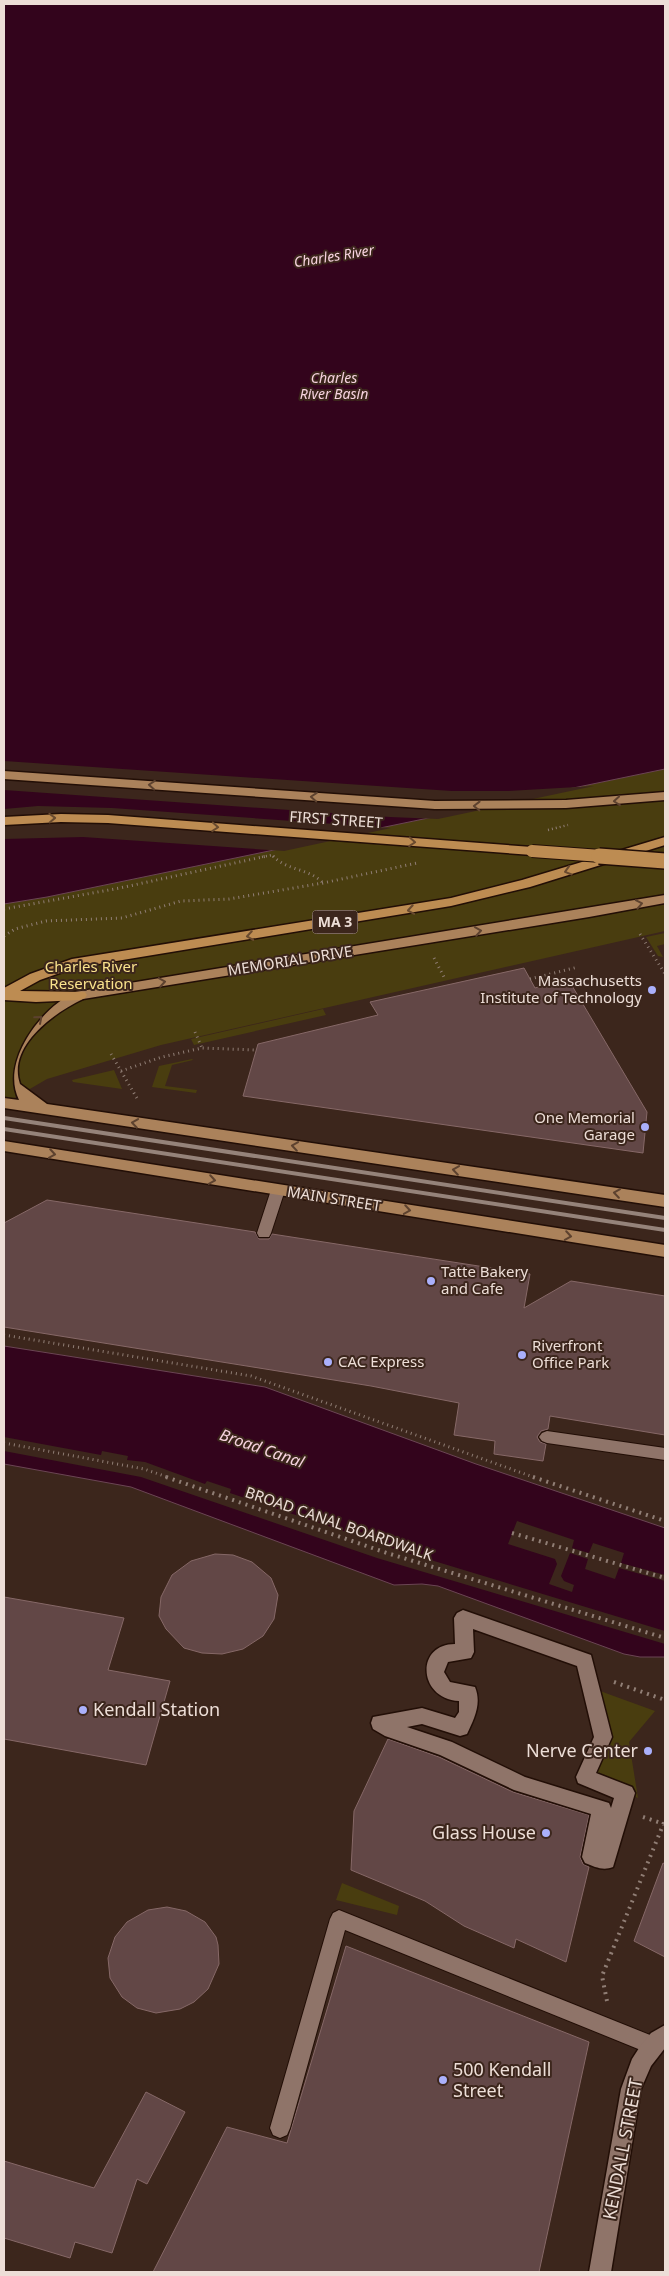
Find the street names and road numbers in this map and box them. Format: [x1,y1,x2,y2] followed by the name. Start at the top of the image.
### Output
[289,806,384,832] street label: FIRST STREET
[312,910,358,934] road number: MA 3
[226,940,354,980] street label: MEMORIAL DRIVE
[286,1181,383,1215] street label: MAIN STREET
[243,1481,437,1565] street label: BROAD CANAL BOARDWALK
[597,2076,648,2222] street label: KENDALL STREET

